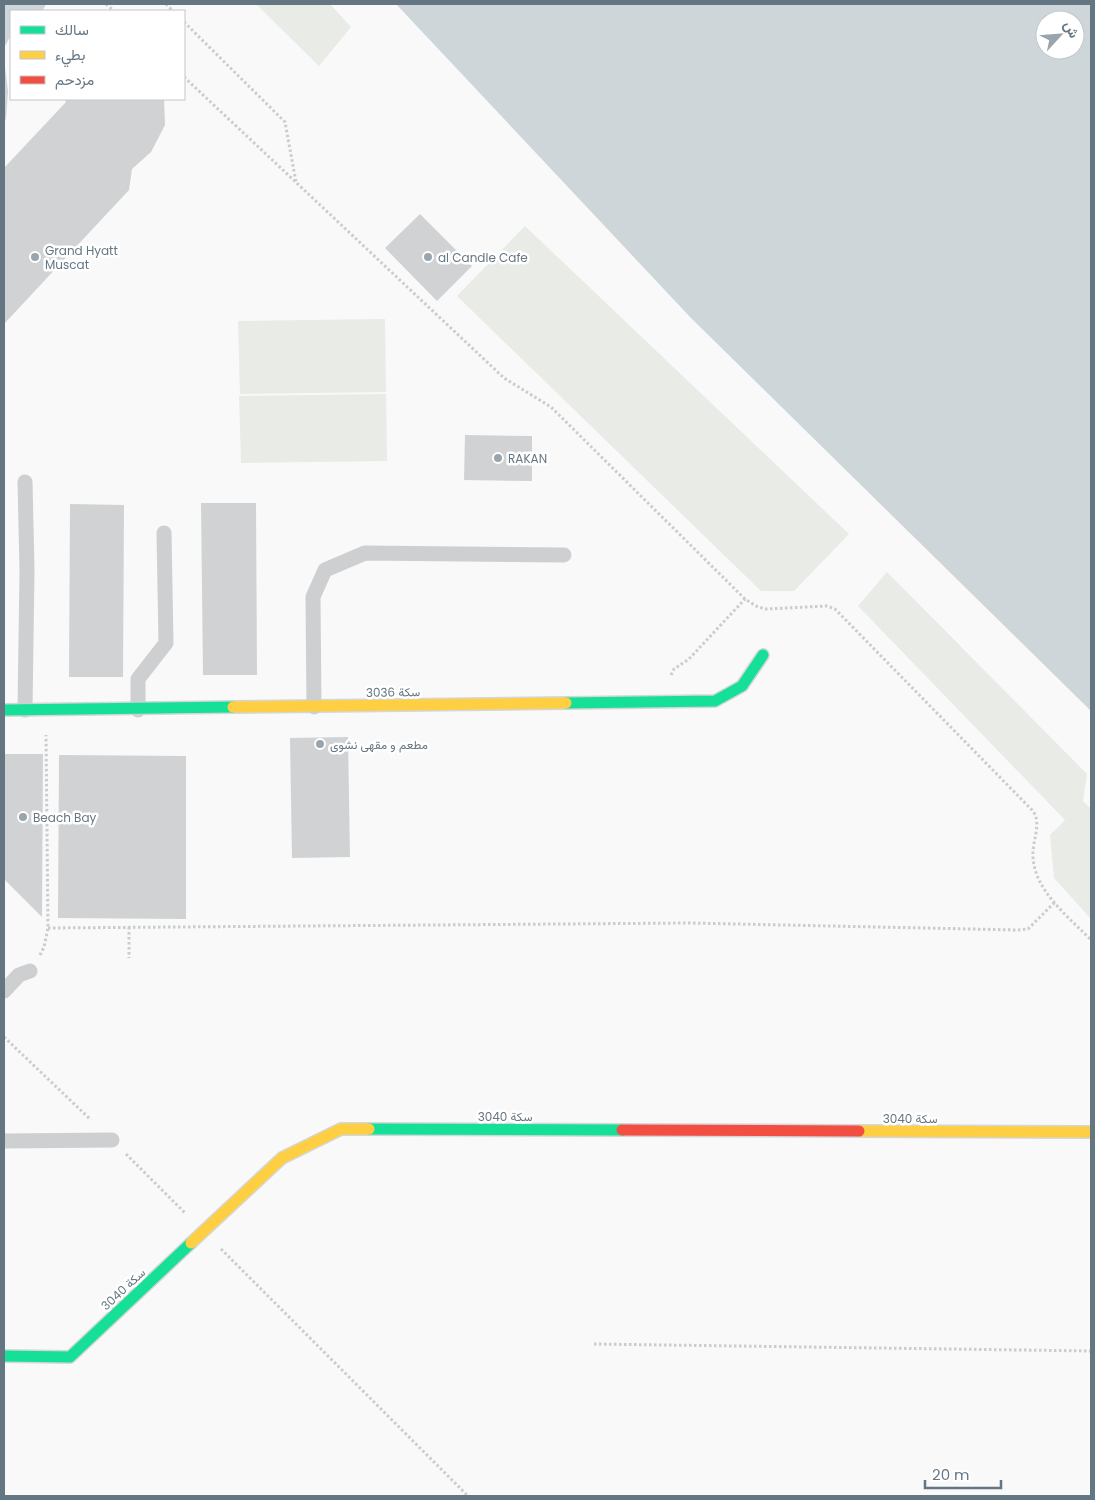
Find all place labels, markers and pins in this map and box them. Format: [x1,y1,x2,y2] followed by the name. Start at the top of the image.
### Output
[45,242,118,273] place label: Grand Hyatt Muscat
[438,249,528,266] place label: al Candle Cafe
[29,251,41,263] marker: Grand Hyatt Muscat
[422,251,434,263] marker: al Candle Cafe
[508,450,547,467] place label: RAKAN
[492,452,504,464] marker: RAKAN
[330,736,428,753] place label: مطعم و مقهى نشوى
[314,738,326,750] marker: مطعم و مقهى نشوى
[33,809,97,826] place label: Beach Bay
[17,811,29,823] marker: Beach Bay

